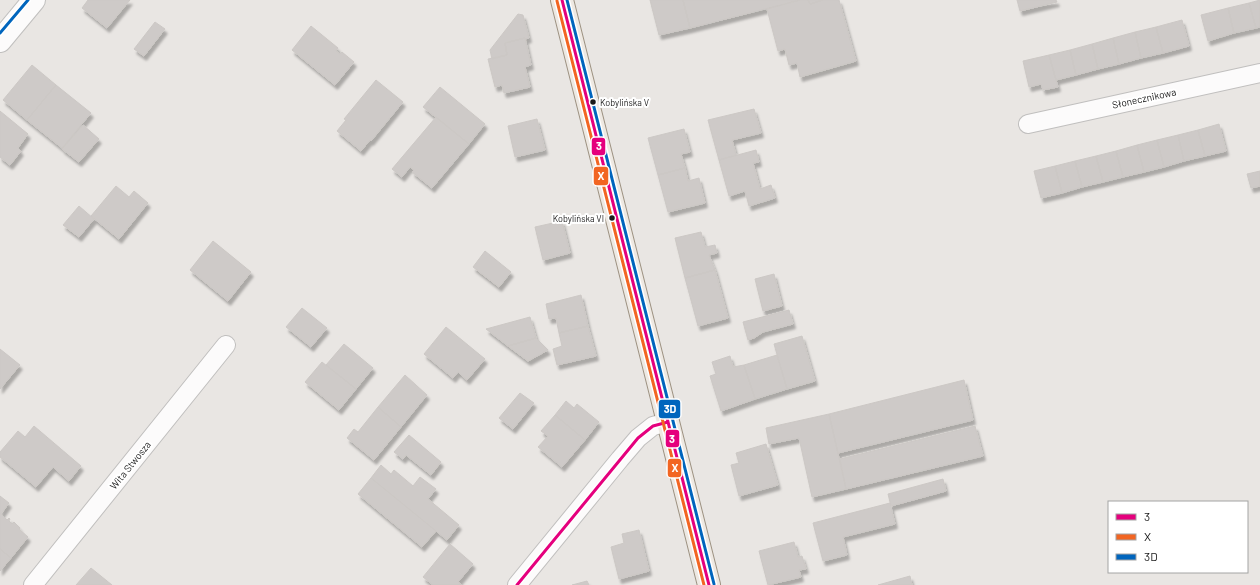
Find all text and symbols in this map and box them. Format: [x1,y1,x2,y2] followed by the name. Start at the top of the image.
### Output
[1111,85,1177,111] street label: Słonecznikowa
[588,97,598,107] marker: Kobylińska V
[600,97,649,108] place label: Kobylińska V
[591,137,606,156] line badge: 3
[596,139,602,152] text: 3
[593,166,609,186] line badge: X
[598,169,605,182] text: X
[553,213,604,224] place label: Kobylińska VI
[607,213,617,223] marker: Kobylińska VI
[658,399,681,419] line badge: 3D
[664,402,677,415] text: 3D
[665,429,680,448] line badge: 3
[669,432,675,445] text: 3
[107,439,153,491] street label: Wita Stwosza
[667,458,682,478] line badge: X
[672,461,679,474] text: X
[1108,501,1248,573] legend
[1144,509,1150,523] text: 3
[1144,529,1151,543] text: X
[1144,549,1158,563] text: 3D

